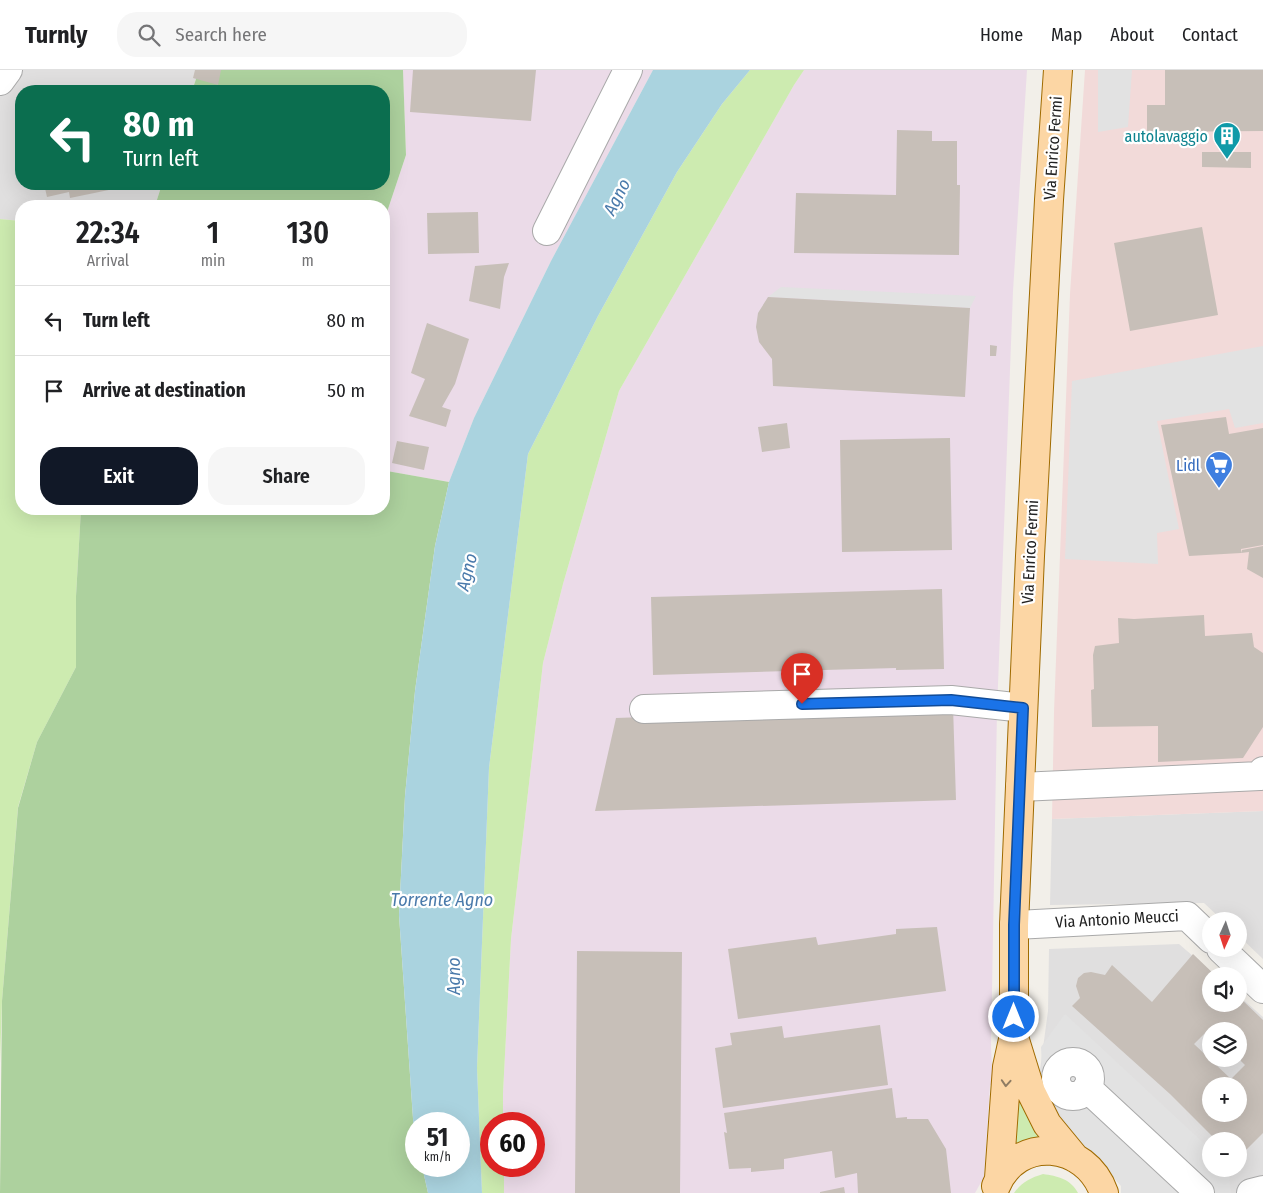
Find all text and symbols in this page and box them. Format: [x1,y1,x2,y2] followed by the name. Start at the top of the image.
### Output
[117,12,467,57] search box
[25,21,87,49] text: Turnly
[135,21,163,49] icon: search
[175,23,267,46] text: Search here
[980,24,1023,46] text: Home
[1051,24,1082,46] text: Map
[1110,24,1154,46] text: About
[1182,24,1238,46] text: Contact
[1040,95,1066,201] street label: Via Enrico Fermi
[123,103,195,145] text: 80 m
[40,105,105,170] icon: left
[1212,121,1242,160] building icon: autolavaggio
[1125,127,1208,146] place label: autolavaggio
[123,145,199,172] text: Turn left
[598,175,635,220] water label: Agno
[76,215,140,251] text: 22:34
[207,215,219,251] text: 1
[286,215,329,251] text: 130
[87,251,129,270] text: Arrival
[201,251,226,270] text: min
[302,251,314,270] text: m
[40,307,68,335] icon: left
[83,309,150,332] text: Turn left
[327,309,365,332] text: 80 m
[40,377,68,405] icon: arrive
[83,379,246,402] text: Arrive at destination
[327,379,365,402] text: 50 m
[40,447,198,505] button: Exit
[208,447,365,505] button: Share
[1204,450,1234,489] supermarket icon: Lidl
[1176,456,1200,475] place label: Lidl
[1018,499,1042,605] street label: Via Enrico Fermi
[452,551,482,594] water label: Agno
[781,653,823,704] pin
[788,660,816,688] icon: arrive
[391,889,493,911] water label: Torrente Agno
[1055,906,1179,932] street label: Via Antonio Meucci
[1202,912,1248,958] north arrow
[1202,912,1247,1177] map controls
[443,957,465,996] water label: Agno
[1202,967,1247,1012] button: sound
[987,990,1039,1042] position arrow
[1202,1022,1247,1067] button: layers
[1202,1077,1247,1122] button: +
[1000,1079,1011,1087] one-way arrow
[480,1112,545,1177] speed limit sign: 60
[427,1123,448,1153] text: 51
[1202,1132,1247,1177] button: −
[424,1150,451,1164] text: km/h

